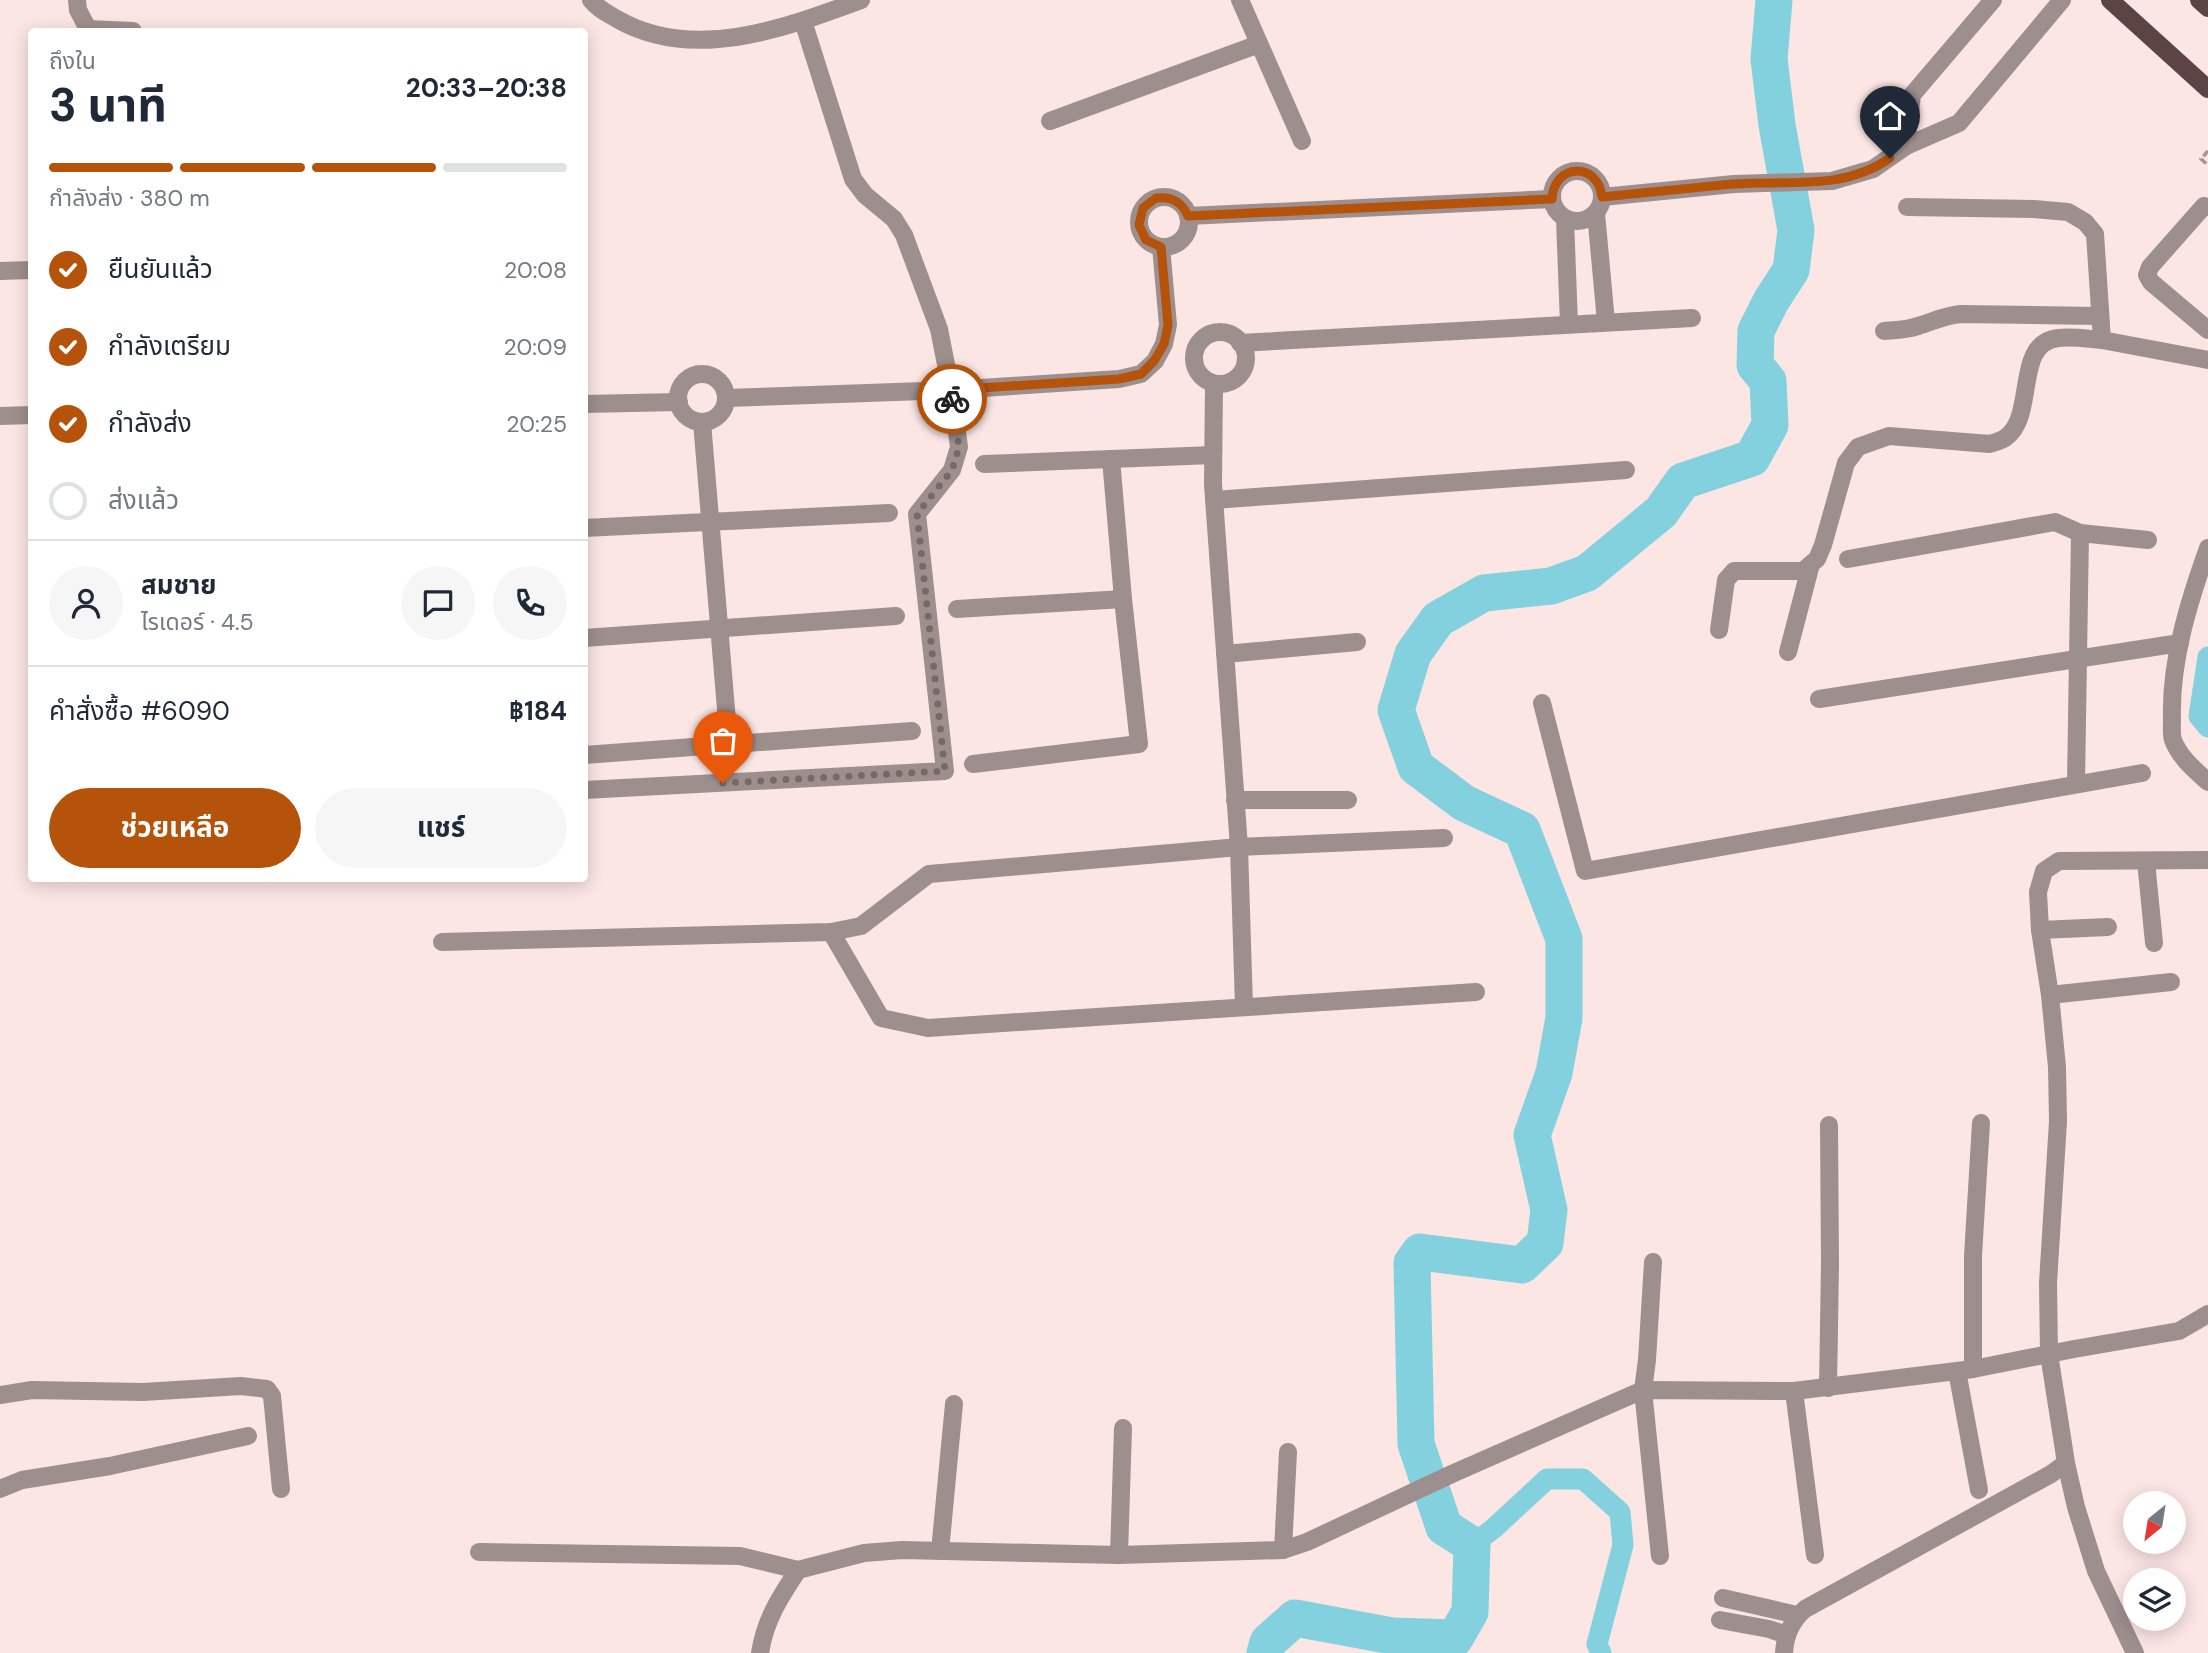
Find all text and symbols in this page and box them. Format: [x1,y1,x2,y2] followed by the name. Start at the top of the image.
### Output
[49,46,96,76] text: ถึงใน
[406,71,567,105] text: 20:33–20:38
[49,75,167,135] text: 3 นาที
[1860,86,1920,158] pin
[1871,97,1909,135] icon: home
[49,183,210,213] text: กำลังส่ง · 380 m
[49,251,87,289] icon: check
[108,252,213,286] text: ยืนยันแล้ว
[504,255,567,285] text: 20:08
[49,328,87,366] icon: check
[108,329,231,363] text: กำลังเตรียม
[503,332,567,362] text: 20:09
[917,364,987,434] courier
[933,380,971,418] icon: bike
[49,405,87,443] icon: check
[108,406,192,440] text: กำลังส่ง
[506,409,567,439] text: 20:25
[108,483,179,517] text: ส่งแล้ว
[49,566,123,640] button: person
[401,566,475,640] button: chat
[493,566,567,640] button: phone
[141,568,217,602] text: สมชาย
[141,607,253,637] text: ไรเดอร์ · 4.5
[49,694,230,728] text: คำสั่งซื้อ #6090
[509,694,567,728] text: ฿184
[693,711,753,783] pin
[704,722,742,760] icon: bag
[49,788,301,868] button: ช่วยเหลือ
[315,788,567,868] button: แชร์
[2123,1491,2186,1554] north arrow
[2123,1491,2186,1631] map controls
[2123,1568,2186,1631] button: layers

